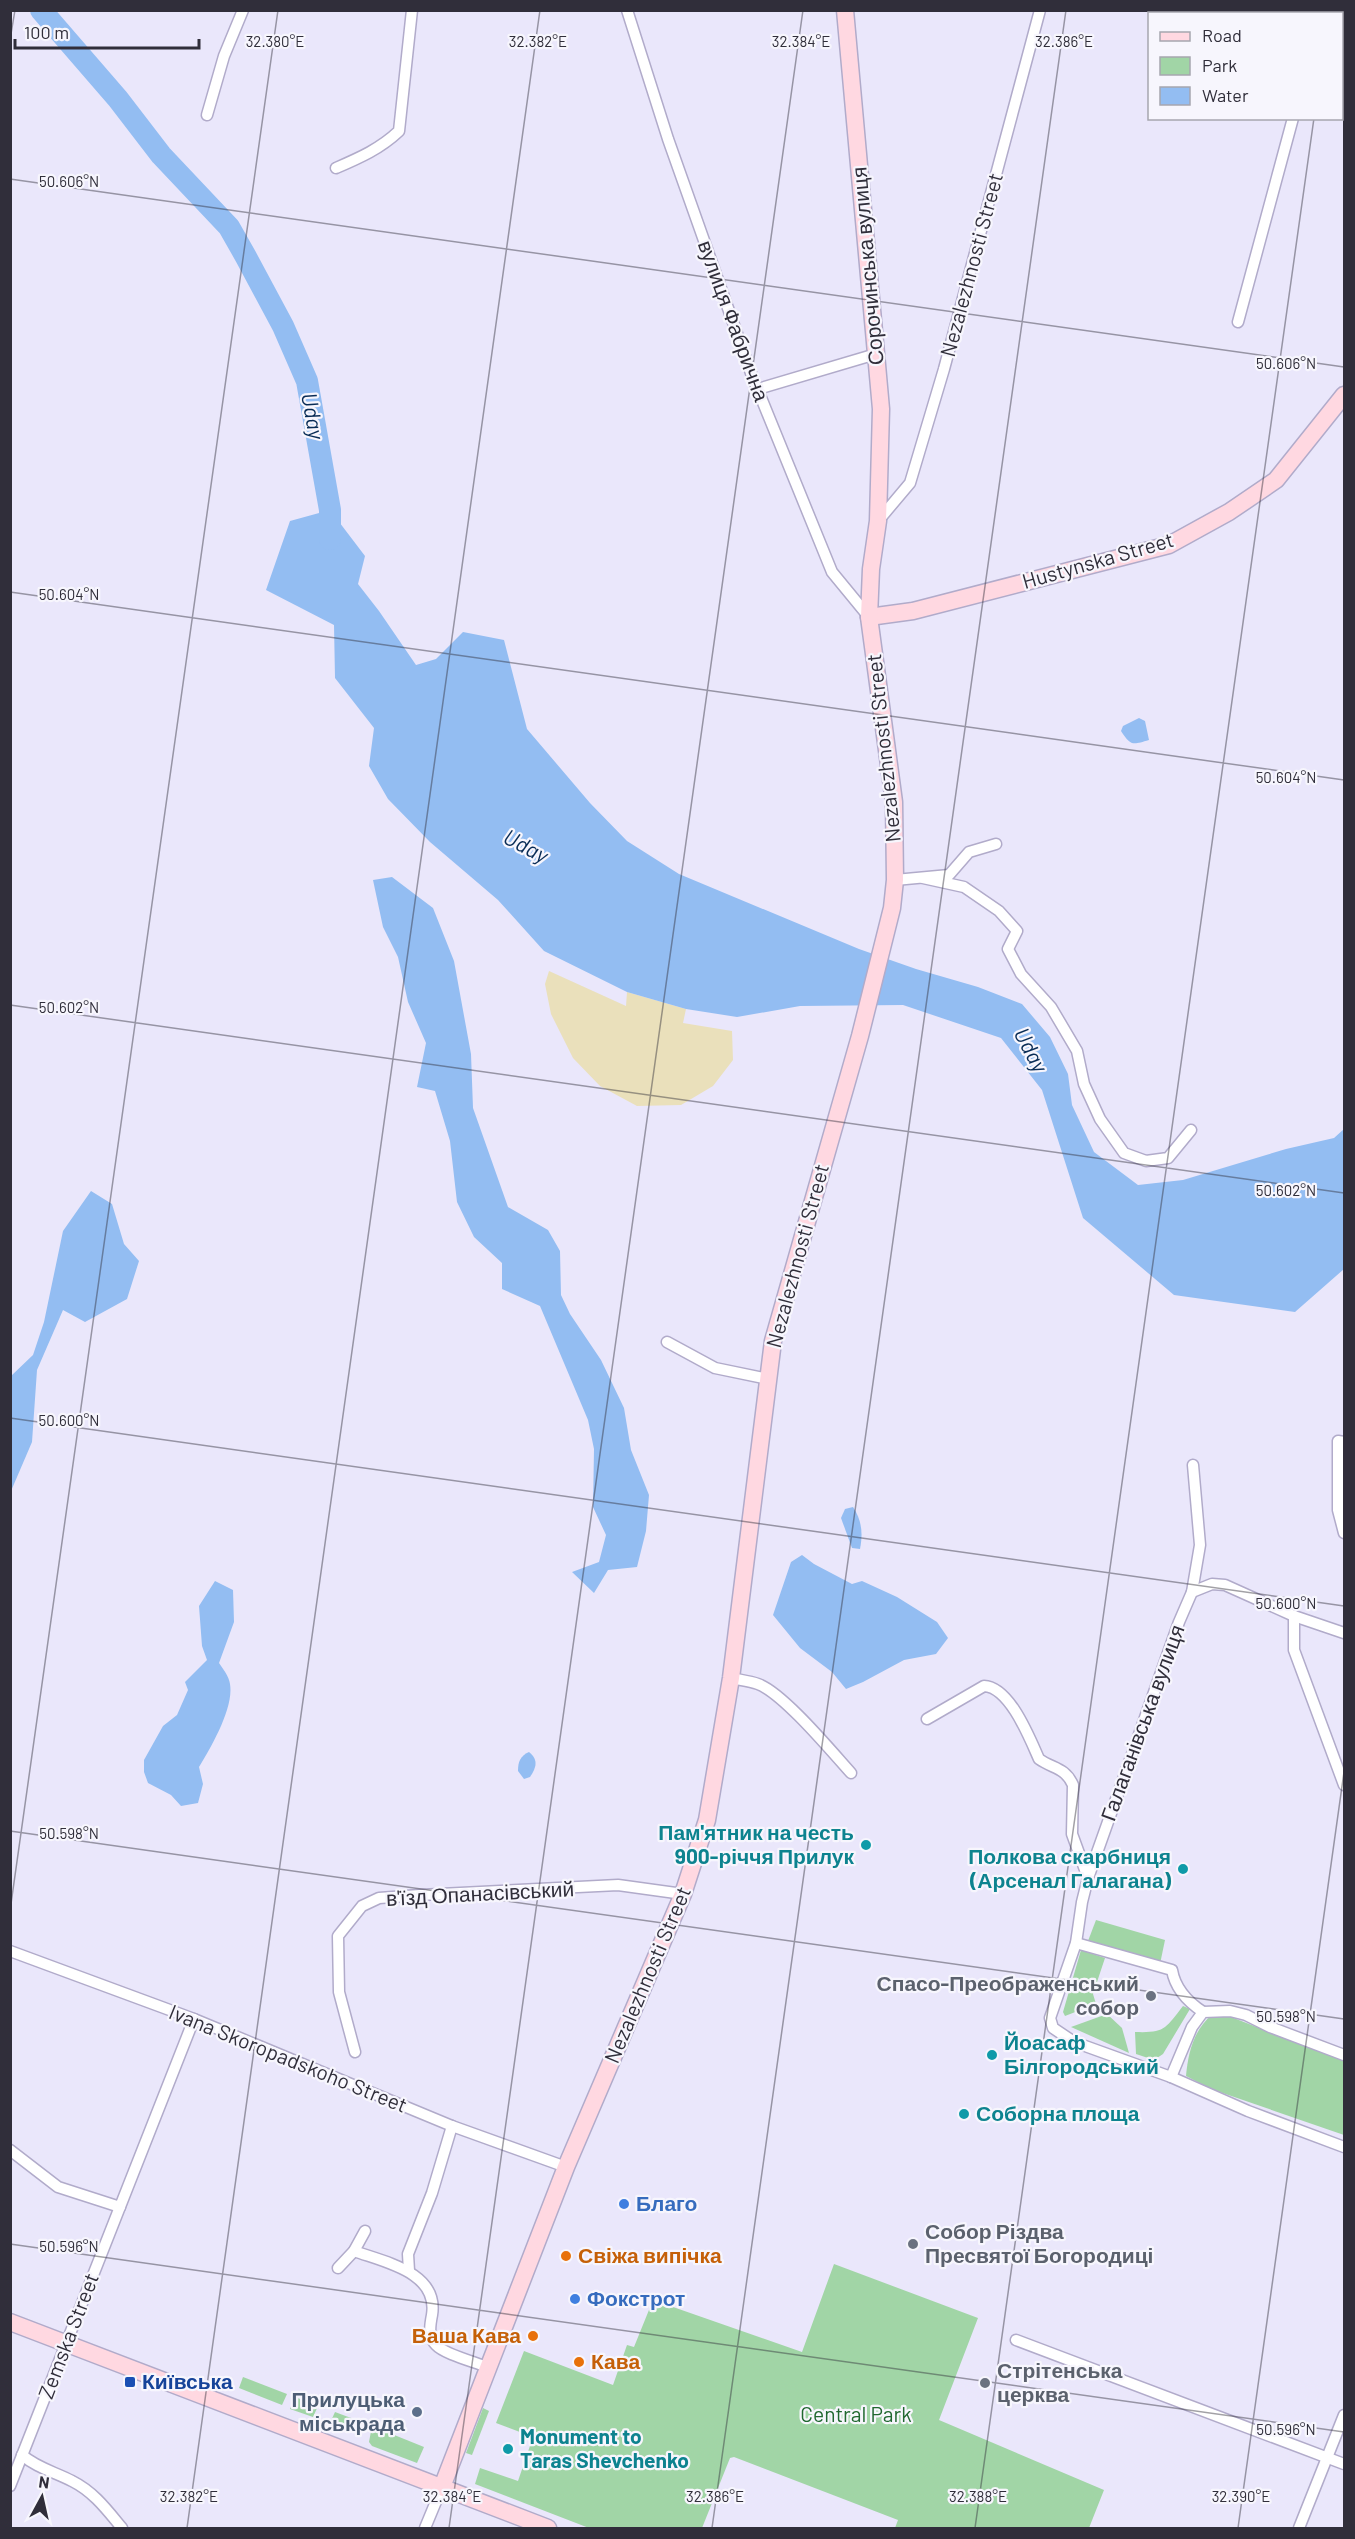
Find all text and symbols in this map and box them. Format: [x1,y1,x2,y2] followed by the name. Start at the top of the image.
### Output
[15,12,200,50] scale bar
[1148,12,1343,120] legend
[24,21,69,43] text: 100 m
[1202,24,1242,46] text: Road
[246,32,304,50] text: 32.380°E
[509,32,567,50] text: 32.382°E
[772,32,830,50] text: 32.384°E
[1035,32,1093,50] text: 32.386°E
[1202,54,1237,76] text: Park
[1202,84,1249,106] text: Water
[845,166,888,366] street label: Сорочинська вулиця
[934,170,1007,359] street label: Nezalezhnosti Street
[39,172,99,190] text: 50.606°N
[694,237,775,405] street label: вулиця Фабрична
[1256,354,1316,372] text: 50.606°N
[297,390,331,442] water label: Uday
[1019,526,1176,593] street label: Hustynska Street
[39,585,99,603] text: 50.604°N
[860,653,905,844] street label: Nezalezhnosti Street
[1256,768,1316,786] text: 50.604°N
[500,823,554,868] water label: Uday
[39,998,99,1016] text: 50.602°N
[1009,1023,1055,1077] water label: Uday
[760,1161,833,1350] street label: Nezalezhnosti Street
[1256,1181,1316,1199] text: 50.602°N
[39,1411,99,1429] text: 50.600°N
[1256,1594,1316,1612] text: 50.600°N
[1094,1621,1189,1824] street label: Галаганівська вулиця
[658,1819,854,1868] place label: Пам'ятник на честь 900-річчя Прилук
[39,1824,99,1842] text: 50.598°N
[859,1838,873,1852] marker: Пам'ятник на честь 900-річчя Прилук
[968,1843,1172,1892] place label: Полкова скарбниця (Арсенал Галагана)
[1176,1862,1190,1876] marker: Полкова скарбниця (Арсенал Галагана)
[385,1875,575,1910] street label: в'їзд Опанасівський
[598,1882,695,2066] street label: Nezalezhnosti Street
[877,1970,1139,2019] place label: Спасо-Преображенський собор
[1144,1989,1158,2003] marker: Спасо-Преображенський собор
[166,1998,411,2117] street label: Ivana Skoropadskoho Street
[1256,2007,1316,2025] text: 50.598°N
[1004,2029,1159,2078] place label: Йоасаф Білгородський
[985,2048,999,2062] marker: Йоасаф Білгородський
[976,2100,1140,2125] place label: Соборна площа
[957,2107,971,2121] marker: Соборна площа
[636,2190,697,2215] place label: Благо
[617,2197,631,2211] marker: Благо
[925,2218,1153,2267] place label: Собор Різдва Пресвятої Богородиці
[39,2237,99,2255] text: 50.596°N
[906,2237,920,2251] marker: Собор Різдва Пресвятої Богородиці
[578,2242,722,2267] place label: Свіжа випічка
[559,2249,573,2263] marker: Свіжа випічка
[32,2269,103,2402] street label: Zemska Street
[587,2285,685,2310] place label: Фокстрот
[568,2292,582,2306] marker: Фокстрот
[412,2322,521,2347] place label: Ваша Кава
[526,2329,540,2343] marker: Ваша Кава
[591,2348,640,2373] place label: Кава
[572,2355,586,2369] marker: Кава
[997,2357,1123,2406] place label: Стрітенська церква
[142,2368,233,2393] place label: Київська
[123,2375,137,2389] marker: Київська
[978,2376,992,2390] marker: Стрітенська церква
[291,2386,405,2435] place label: Прилуцька міськрада
[800,2401,912,2426] park label: Central Park
[410,2405,424,2419] marker: Прилуцька міськрада
[1256,2420,1316,2438] text: 50.596°N
[520,2423,689,2472] place label: Monument to Taras Shevchenko
[501,2442,515,2456] marker: Monument to Taras Shevchenko
[12,2467,72,2527] north arrow
[38,2472,51,2492] text: N
[160,2487,218,2505] text: 32.382°E
[423,2487,481,2505] text: 32.384°E
[686,2487,744,2505] text: 32.386°E
[949,2487,1007,2505] text: 32.388°E
[1212,2487,1270,2505] text: 32.390°E

